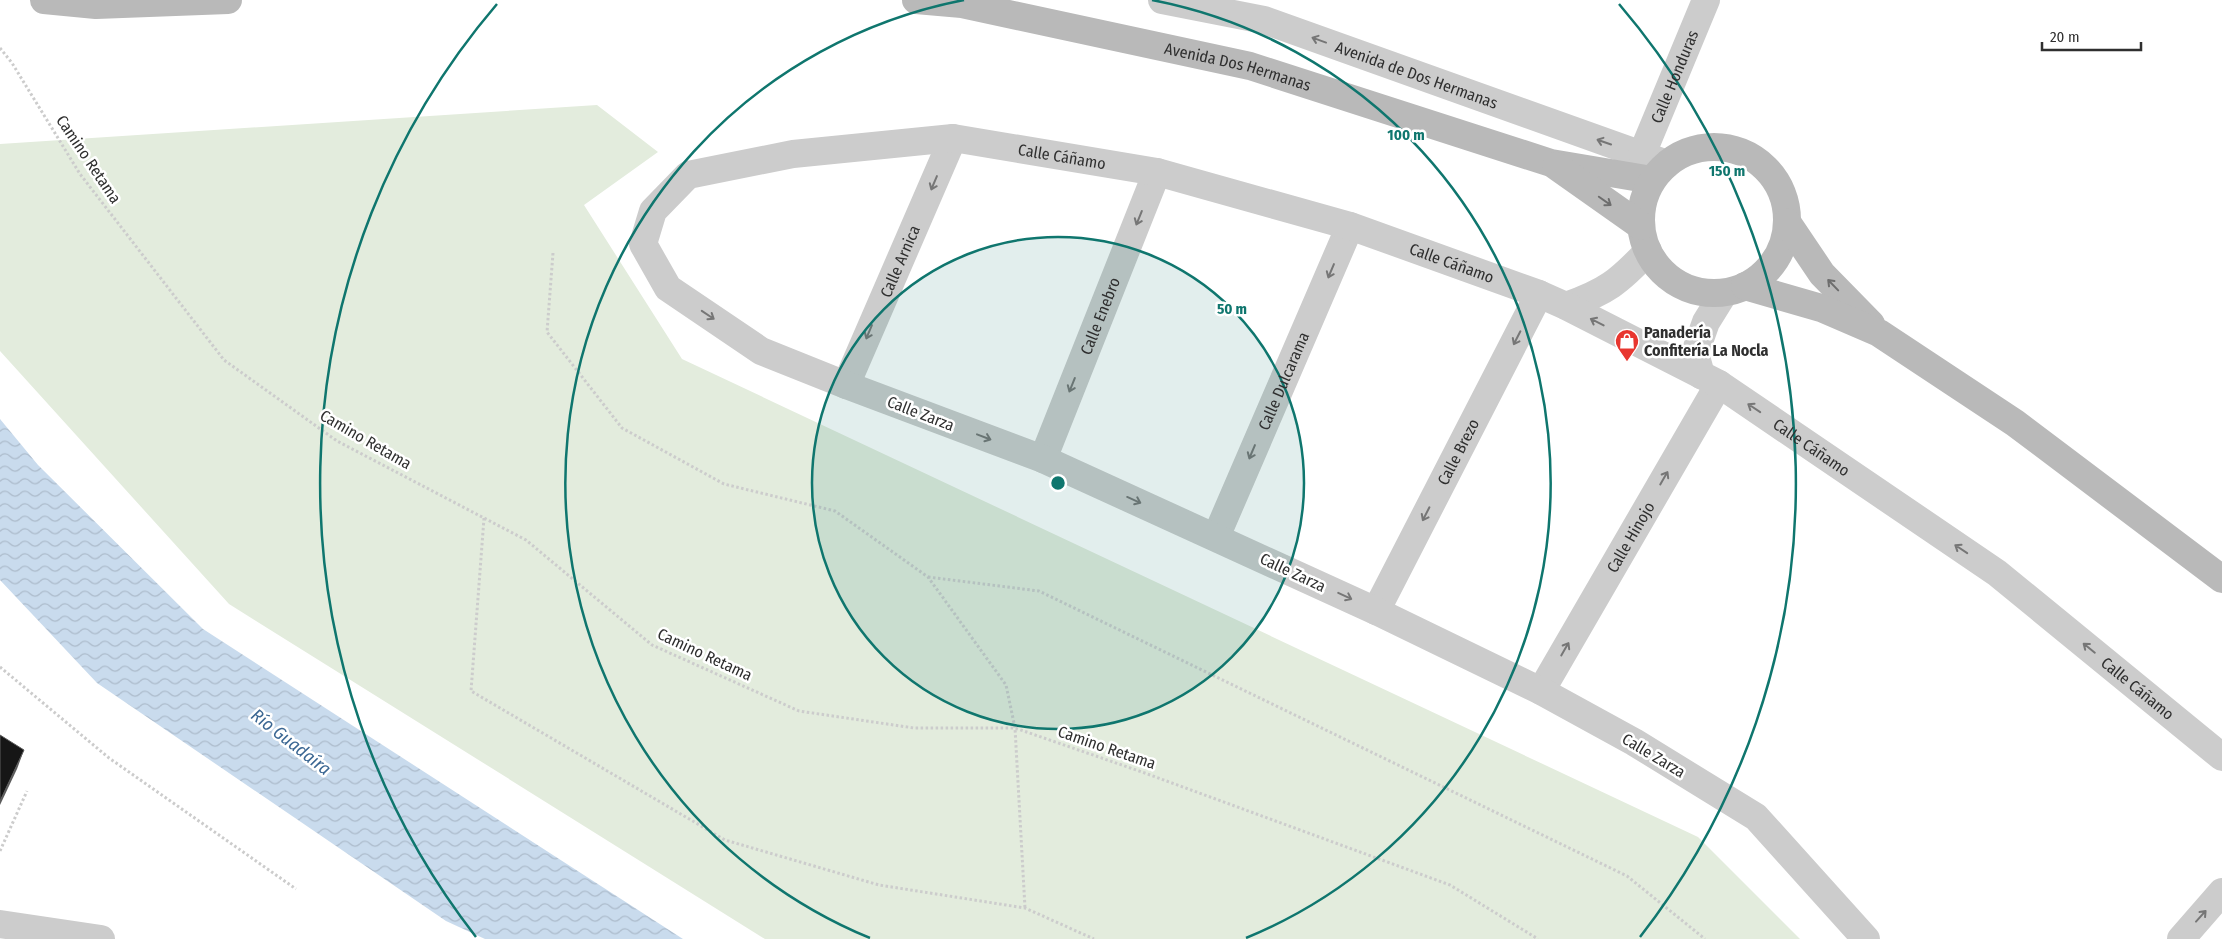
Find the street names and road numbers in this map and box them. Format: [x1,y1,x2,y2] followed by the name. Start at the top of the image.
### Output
[1647,27,1703,126] street label: Calle Honduras
[1333,37,1500,113] street label: Avenida de Dos Hermanas
[1163,39,1313,95] street label: Avenida Dos Hermanas
[52,112,125,207] street label: Camino Retama
[1017,140,1107,173] street label: Calle Cáñamo
[876,222,924,300] street label: Calle Arnica
[1407,239,1497,287] street label: Calle Cáñamo
[1076,275,1124,357] street label: Calle Enebro
[1254,329,1313,433] street label: Calle Dulcarama
[885,392,957,435] street label: Calle Zarza
[317,406,415,473] street label: Camino Retama
[1770,415,1853,480] street label: Calle Cáñamo
[1433,416,1483,488] street label: Calle Brezo
[1603,498,1659,576] street label: Calle Hinojo
[1257,549,1329,596] street label: Calle Zarza
[654,624,755,685] street label: Camino Retama
[2097,653,2178,724] street label: Calle Cáñamo
[1055,722,1158,773] street label: Camino Retama
[1619,729,1689,782] street label: Calle Zarza

